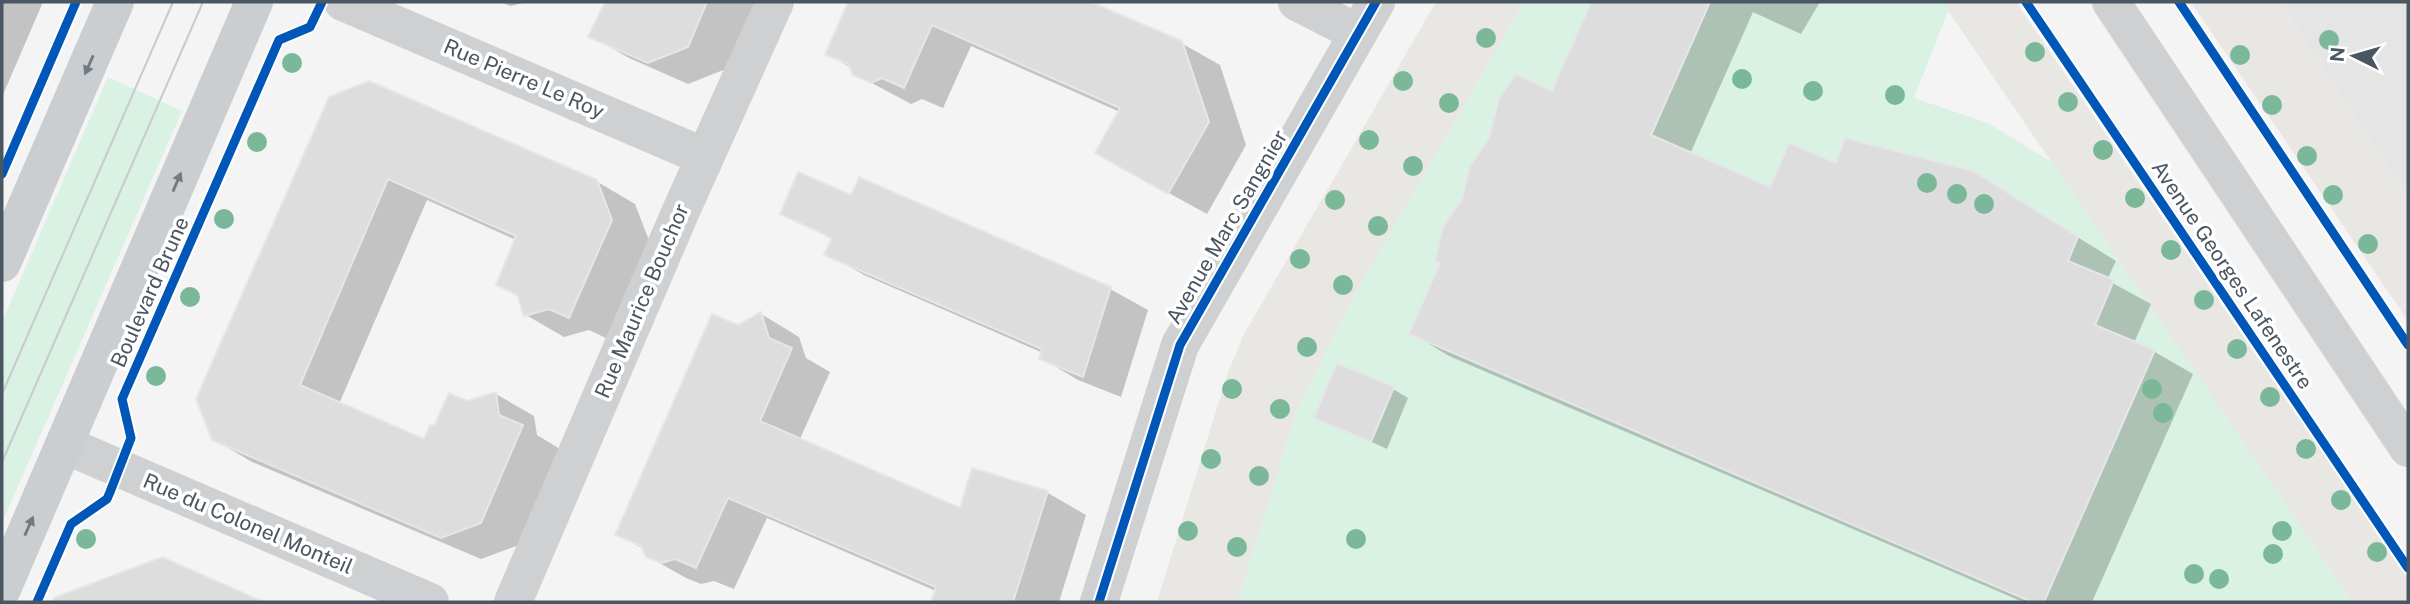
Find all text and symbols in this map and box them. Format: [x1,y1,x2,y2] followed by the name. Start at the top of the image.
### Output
[2319,21,2389,91] north arrow
[440,33,608,124] street label: Rue Pierre Le Roy
[2325,46,2349,63] text: N
[83,54,94,75] one-way arrow
[1161,125,1292,328] street label: Avenue Marc Sangnier
[2147,156,2318,394] street label: Avenue Georges Lafenestre
[172,172,183,193] one-way arrow
[589,200,694,402] street label: Rue Maurice Bouchor
[105,213,194,371] street label: Boulevard Brune
[139,468,357,579] street label: Rue du Colonel Monteil
[24,516,35,537] one-way arrow

